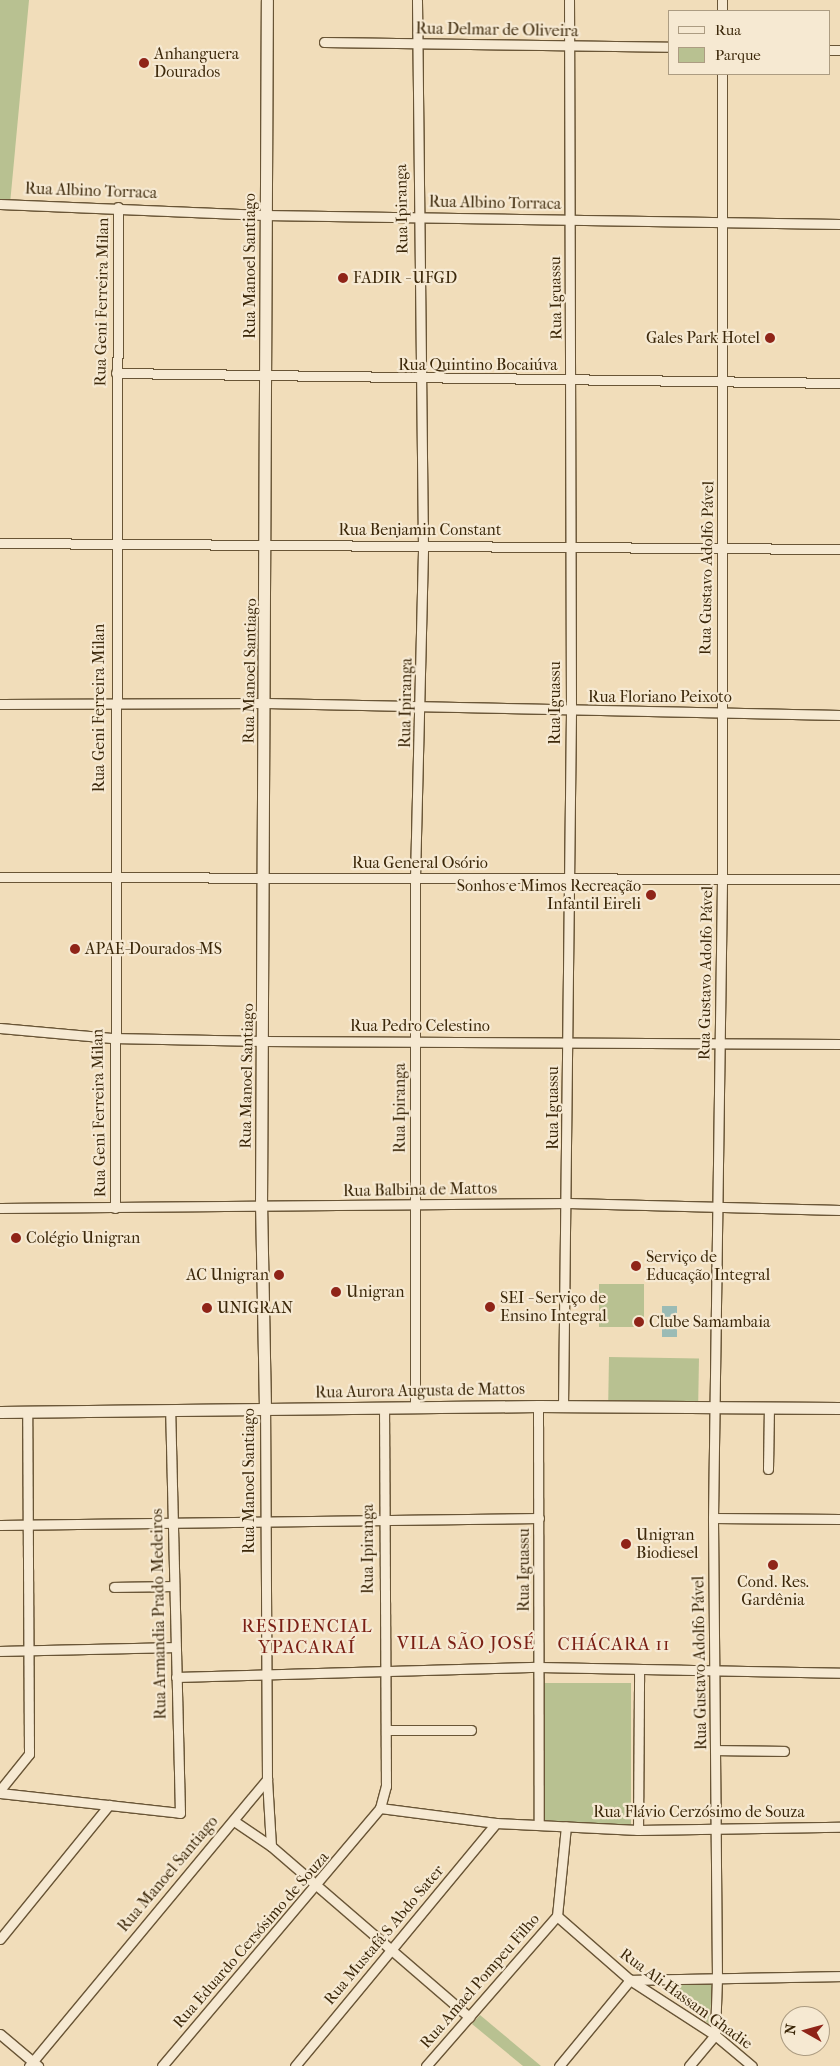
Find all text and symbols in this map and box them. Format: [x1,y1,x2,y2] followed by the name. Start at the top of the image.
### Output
[668,10,830,75] legend
[415,19,579,41] street label: Rua Delmar de Oliveira
[715,21,741,39] text: Rua
[154,44,239,82] place label: Anhanguera Dourados
[715,46,761,64] text: Parque
[138,57,150,69] marker: Anhanguera Dourados
[392,164,412,254] street label: Rua Ipiranga
[24,179,158,203] street label: Rua Albino Torraca
[429,192,561,214] street label: Rua Albino Torraca
[240,193,260,339] street label: Rua Manoel Santiago
[91,218,113,386] street label: Rua Geni Ferreira Milan
[546,256,566,340] street label: Rua Iguassu
[353,268,457,288] place label: FADIR - UFGD
[337,272,349,284] marker: FADIR - UFGD
[646,328,760,348] place label: Gales Park Hotel
[764,332,776,344] marker: Gales Park Hotel
[398,355,558,375] street label: Rua Quintino Bocaiúva
[696,481,718,655] street label: Rua Gustavo Adolfo Pável
[338,520,502,540] street label: Rua Benjamin Constant
[239,598,261,744] street label: Rua Manoel Santiago
[89,624,109,792] street label: Rua Geni Ferreira Milan
[396,658,416,748] street label: Rua Ipiranga
[545,661,565,745] street label: Rua Iguassu
[588,687,732,707] street label: Rua Floriano Peixoto
[352,853,488,873] street label: Rua General Osório
[457,876,641,914] place label: Sonhos e Mimos Recreação Infantil Eireli
[695,886,717,1060] street label: Rua Gustavo Adolfo Pável
[645,889,657,901] marker: Sonhos e Mimos Recreação Infantil Eireli
[85,939,222,959] place label: APAE-Dourados-MS
[69,943,81,955] marker: APAE-Dourados-MS
[236,1003,258,1149] street label: Rua Manoel Santiago
[350,1016,490,1036] street label: Rua Pedro Celestino
[88,1029,110,1197] street label: Rua Geni Ferreira Milan
[390,1063,410,1153] street label: Rua Ipiranga
[543,1066,563,1150] street label: Rua Iguassu
[343,1179,497,1201] street label: Rua Balbina de Mattos
[26,1228,140,1248] place label: Colégio Unigran
[10,1232,22,1244] marker: Colégio Unigran
[646,1247,770,1285] place label: Serviço de Educação Integral
[630,1260,642,1272] marker: Serviço de Educação Integral
[186,1265,269,1285] place label: AC Unigran
[273,1269,285,1281] marker: AC Unigran
[346,1282,405,1302] place label: Unigran
[330,1286,342,1298] marker: Unigran
[500,1288,607,1326] place label: SEI - Serviço de Ensino Integral
[217,1298,293,1318] place label: UNIGRAN
[484,1301,496,1313] marker: SEI - Serviço de Ensino Integral
[201,1302,213,1314] marker: UNIGRAN
[649,1312,770,1332] place label: Clube Samambaia
[633,1316,645,1328] marker: Clube Samambaia
[315,1380,525,1402] street label: Rua Aurora Augusta de Mattos
[239,1408,259,1554] street label: Rua Manoel Santiago
[358,1504,378,1594] street label: Rua Ipiranga
[148,1508,170,1720] street label: Rua Armandia Prado Medeiros
[636,1525,699,1563] place label: Unigran Biodiesel
[514,1528,534,1612] street label: Rua Iguassu
[620,1538,632,1550] marker: Unigran Biodiesel
[767,1559,779,1571] marker: Cond. Res. Gardênia
[737,1572,809,1610] place label: Cond. Res. Gardênia
[689,1576,711,1750] street label: Rua Gustavo Adolfo Pável
[240,1617,374,1660] district label: RESIDENCIAL YPACARAÍ
[395,1633,537,1655] district label: VILA SÃO JOSÉ
[556,1634,672,1656] district label: CHÁCARA 11
[593,1802,805,1822] street label: Rua Flávio Cerzósimo de Souza
[114,1812,222,1936] street label: Rua Manoel Santiago
[169,1848,333,2032] street label: Rua Eduardo Cersósimo de Souza
[320,1861,448,2009] street label: Rua Mustafá S Abdo Sater
[416,1910,544,2052] street label: Rua Amael Pompeu Filho
[616,1944,756,2054] street label: Rua Ali Hassam Ghadie
[780,2006,830,2056] north arrow
[782,2023,800,2036] text: N

